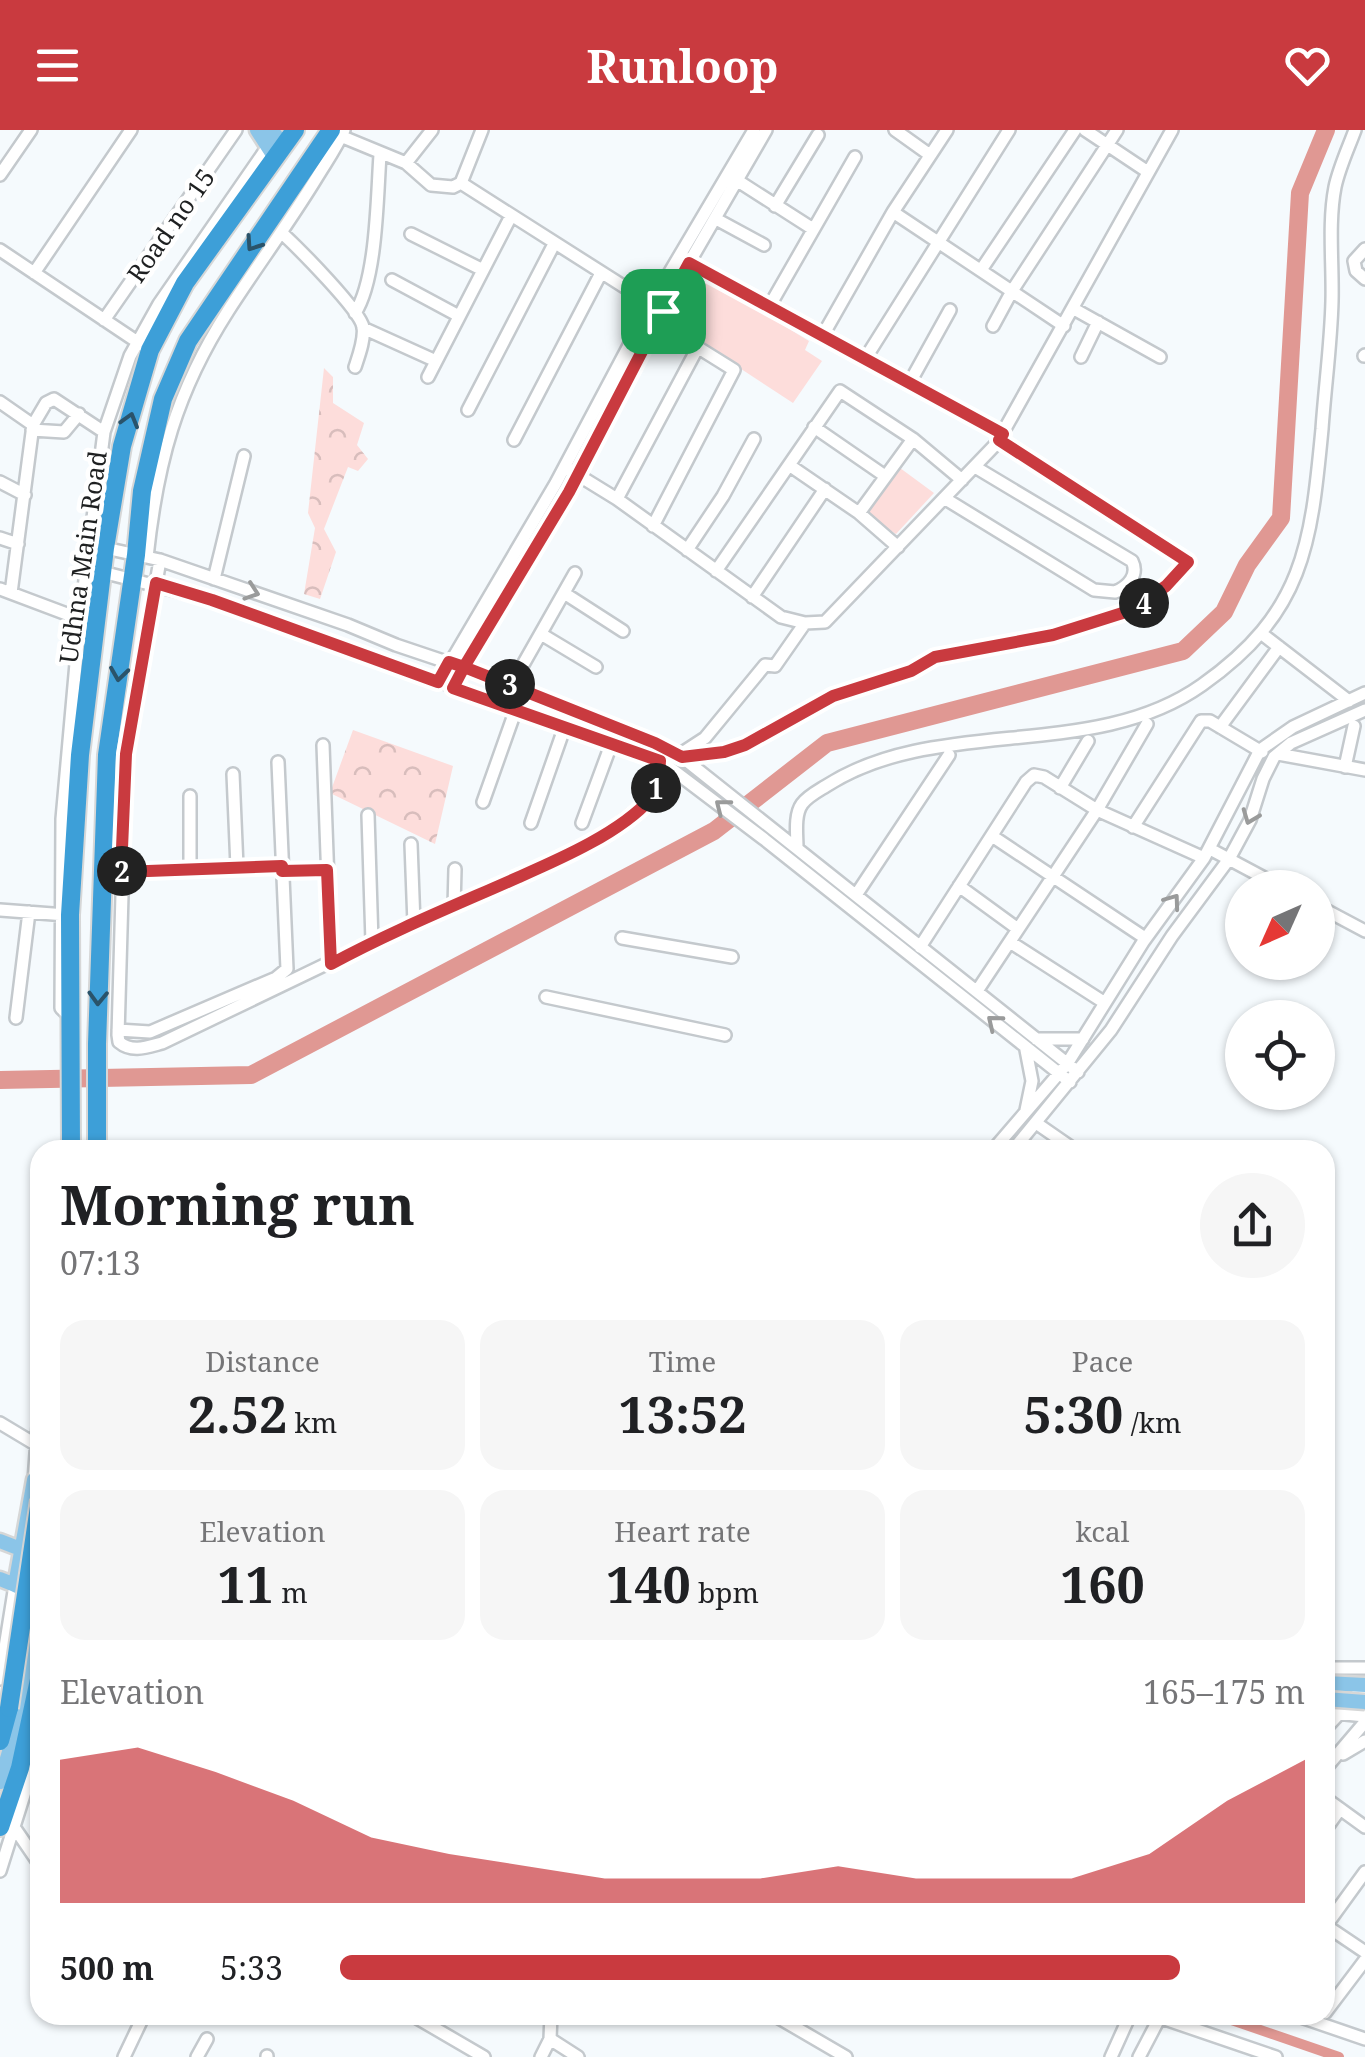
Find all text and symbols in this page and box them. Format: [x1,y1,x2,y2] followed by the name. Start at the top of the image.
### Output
[586,35,779,96] text: Runloop
[30,38,85,93] icon: menu
[1280,38,1335,93] icon: heart
[118,161,222,289] street label: Road no 15
[247,233,265,252] one-way arrow
[621,269,706,354] pin
[636,284,691,339] icon: arrive
[118,412,139,429] one-way arrow
[50,449,114,665] street label: Udhna Main Road
[1119,578,1169,628] pin: 4
[243,580,260,601] one-way arrow
[1136,584,1152,622] text: 4
[485,659,535,709] pin: 3
[502,665,518,703] text: 3
[109,666,130,682] one-way arrow
[631,763,681,813] pin: 1
[648,769,664,807] text: 1
[715,800,733,818] one-way arrow
[1242,807,1262,824] one-way arrow
[97,846,147,896] pin: 2
[114,852,130,890] text: 2
[1225,870,1335,980] north arrow
[1225,870,1335,1110] map controls
[1161,894,1178,912] one-way arrow
[88,991,109,1007] one-way arrow
[1225,1000,1335,1110] button: locate
[987,1016,1005,1034] one-way arrow
[60,1166,415,1241] text: Morning run
[1200,1173,1305,1278] button: share
[60,1241,141,1284] text: 07:13
[205,1342,320,1380] text: Distance
[649,1342,716,1380] text: Time
[1072,1342,1133,1380] text: Pace
[188,1380,287,1448] text: 2.52
[618,1380,747,1448] text: 13:52
[1023,1380,1123,1448] text: 5:30
[287,1403,337,1441] text: km
[1123,1403,1182,1441] text: /km
[199,1512,326,1550] text: Elevation
[614,1512,751,1550] text: Heart rate
[1075,1512,1130,1550] text: kcal
[217,1550,274,1618] text: 11
[606,1550,691,1618] text: 140
[1060,1550,1145,1618] text: 160
[274,1573,308,1611] text: m
[691,1573,759,1611] text: bpm
[60,1670,204,1713] text: Elevation
[1143,1670,1305,1713] text: 165–175 m
[60,1946,154,1989] text: 500 m
[220,1946,283,1989] text: 5:33

